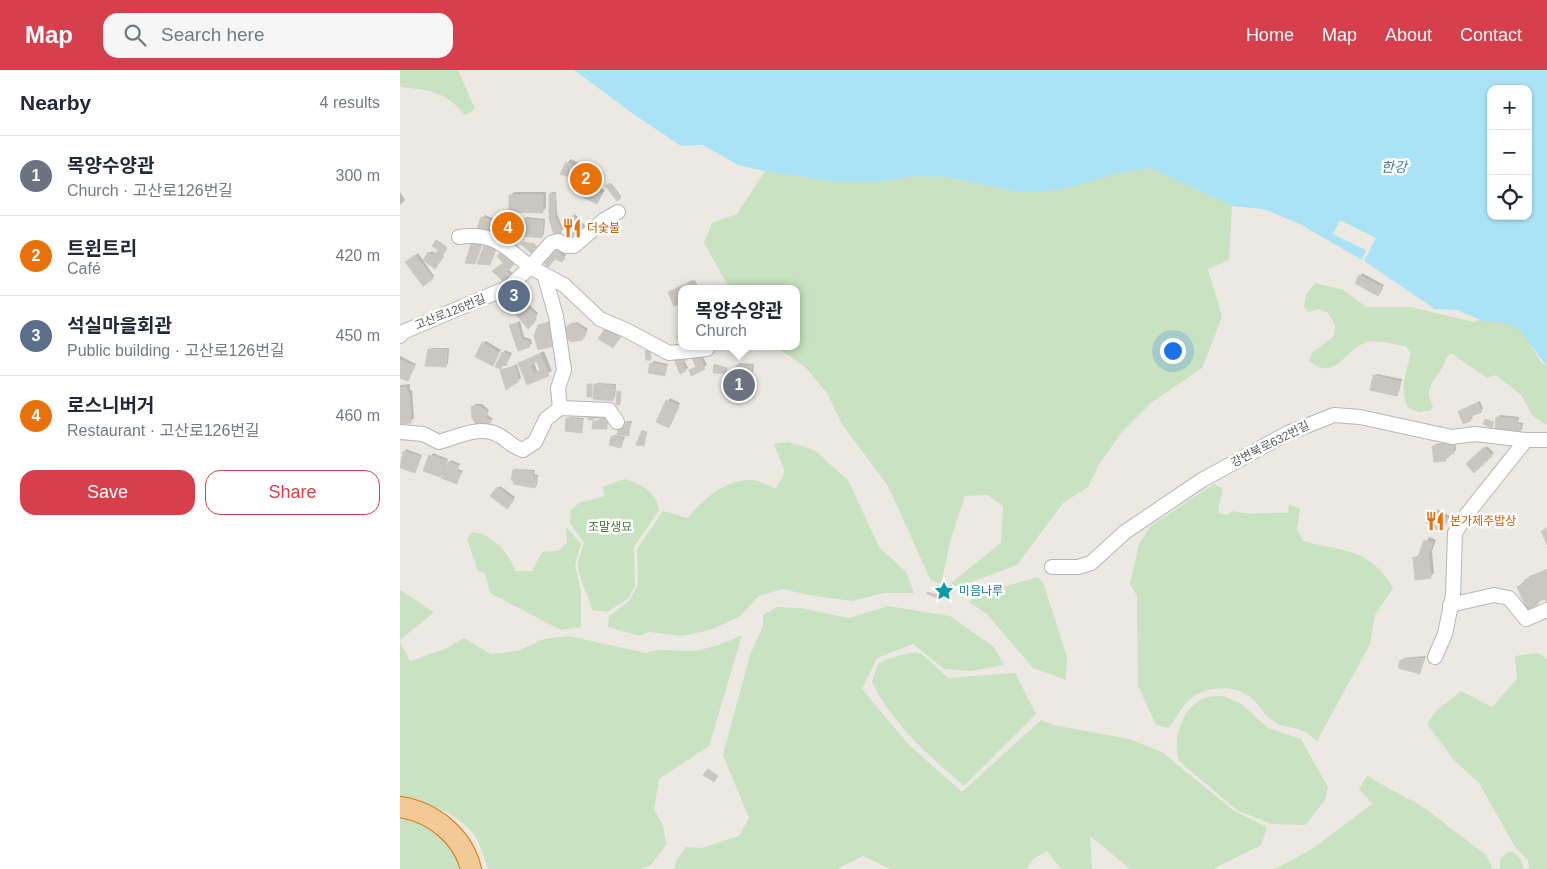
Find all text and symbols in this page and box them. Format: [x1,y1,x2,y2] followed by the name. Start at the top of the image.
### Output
[103,13,453,58] search box
[25,21,73,48] text: Map
[121,21,149,49] icon: search
[161,24,265,45] text: Search here
[1246,25,1294,45] text: Home
[1322,25,1357,45] text: Map
[1385,25,1432,45] text: About
[1460,25,1522,45] text: Contact
[1487,85,1532,220] map controls
[1487,85,1532,130] button: +
[20,91,91,114] text: Nearby
[320,94,380,111] text: 4 results
[1487,130,1532,175] button: −
[67,155,154,176] text: 목양수양관
[1381,159,1409,175] water label: 한강
[570,160,602,198] pin: 2
[32,167,40,184] text: 1
[336,167,380,184] text: 300 m
[1487,175,1532,220] button: locate
[67,182,233,199] text: Church · 고산로126번길
[492,209,524,247] pin: 4
[561,217,583,239] restaurant icon: 더숯불
[587,221,620,235] place label: 더숯불
[67,238,137,259] text: 트윈트리
[32,247,40,264] text: 2
[336,247,380,264] text: 420 m
[67,260,101,277] text: Café
[498,277,530,315] pin: 3
[678,285,800,350] popup
[412,291,488,333] street label: 고산로126번길
[695,300,783,321] text: 목양수양관
[67,315,172,336] text: 석실마을회관
[695,322,747,339] text: Church
[32,327,40,344] text: 3
[336,327,380,344] text: 450 m
[1160,338,1186,364] your location
[67,342,285,359] text: Public building · 고산로126번길
[723,366,755,404] pin: 1
[67,395,154,416] text: 로스니버거
[32,407,40,424] text: 4
[336,407,380,424] text: 460 m
[1228,418,1312,470] street label: 강변북로632번길
[67,422,260,439] text: Restaurant · 고산로126번길
[20,470,195,515] button: Save
[205,470,380,515] button: Share
[1424,510,1446,532] restaurant icon: 본가제주밥상
[1450,514,1516,528] place label: 본가제주밥상
[588,520,632,534] park label: 조말생묘
[933,580,955,602] place icon: 미음나루
[959,584,1003,598] place label: 미음나루

